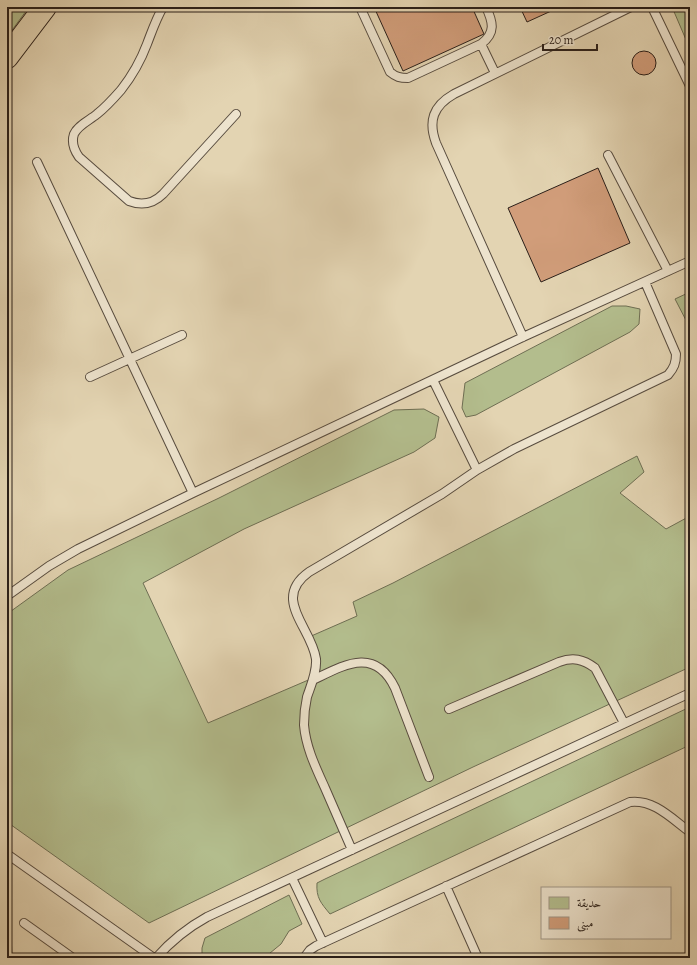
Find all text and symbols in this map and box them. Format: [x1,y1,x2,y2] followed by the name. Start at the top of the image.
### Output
[543,26,597,52] scale bar
[549,32,573,48] text: 20 m
[541,887,671,939] legend
[577,895,601,911] text: حديقة
[577,915,593,932] text: مبنى

